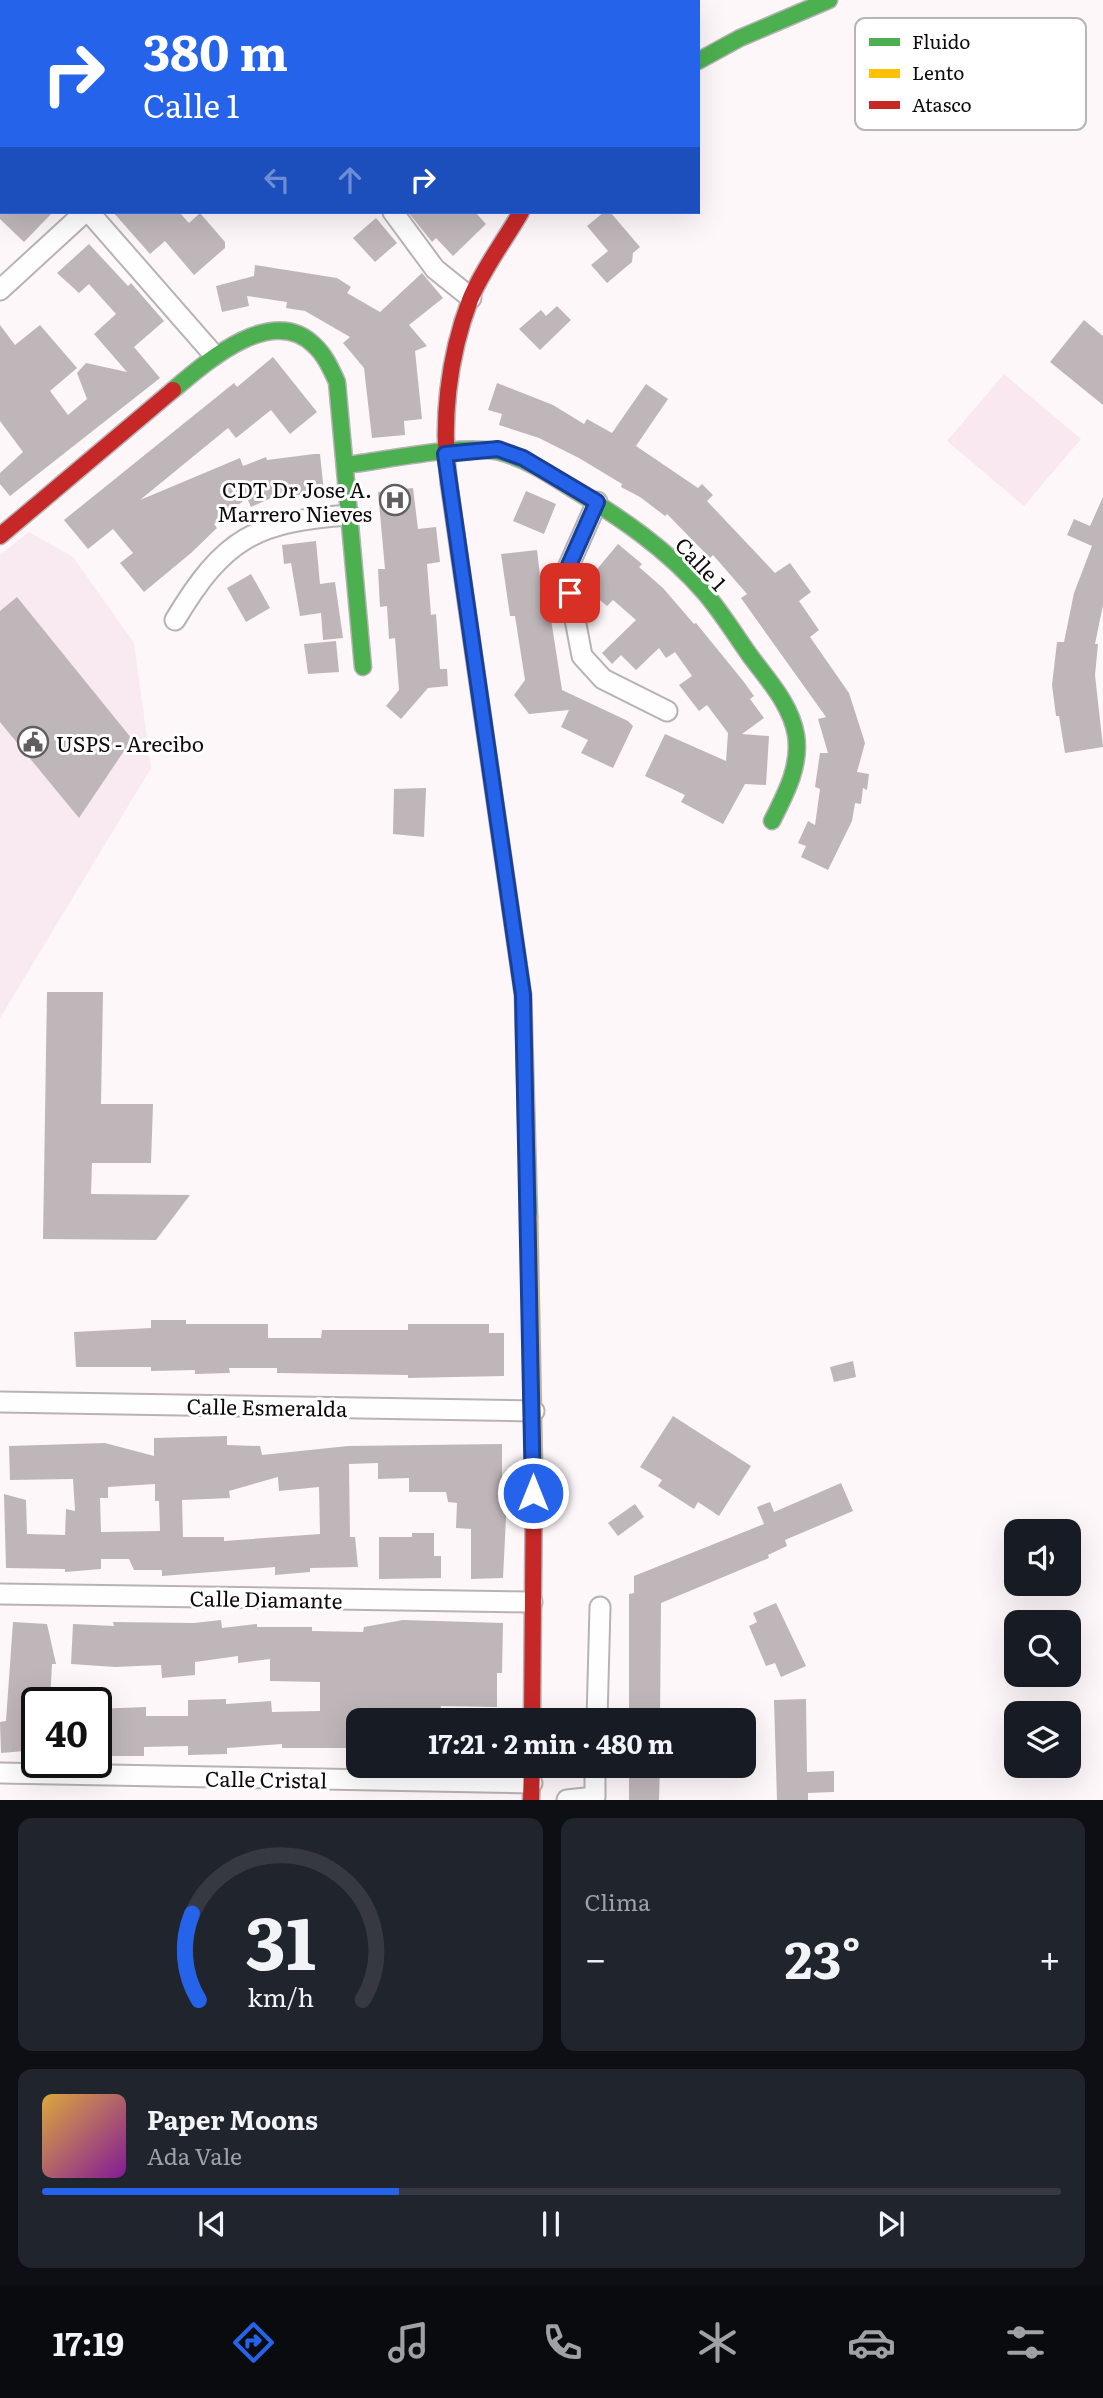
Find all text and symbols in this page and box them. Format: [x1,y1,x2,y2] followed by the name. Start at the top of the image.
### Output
[143,13,288,86] text: 380 m
[855,18,1086,130] legend
[912,27,970,55] text: Fluido
[28,28,119,119] icon: right
[912,58,965,86] text: Lento
[143,80,239,128] text: Calle 1
[912,90,972,118] text: Atasco
[258,161,296,199] icon: left
[331,161,369,199] icon: ahead
[404,161,442,199] icon: right
[217,473,372,528] place label: CDT Dr Jose A. Marrero Nieves
[378,483,412,517] hospital icon: CDT Dr Jose A. Marrero Nieves
[669,529,735,597] street label: Calle 1
[540,563,600,623] pin
[551,574,589,612] icon: arrive
[16,725,50,759] public building icon: USPS - Arecibo
[56,727,204,758] place label: USPS - Arecibo
[186,1389,348,1423] street label: Calle Esmeralda
[496,1456,570,1530] position arrow
[1004,1519,1081,1778] map controls
[1004,1519,1081,1596] button: sound
[189,1581,343,1615] street label: Calle Diamante
[1004,1610,1081,1687] button: search
[21,1687,112,1778] speed limit sign: 40
[1004,1701,1081,1778] button: layers
[428,1723,674,1762] text: 17:21 · 2 min · 480 m
[205,1761,327,1795] street label: Calle Cristal
[585,1884,650,1918] text: Clima
[245,1885,316,1993] text: 31
[785,1918,861,1995] text: 23°
[585,1928,607,1985] text: −
[1039,1928,1061,1985] text: +
[247,1978,314,2015] text: km/h
[147,2099,318,2138] text: Paper Moons
[147,2138,242,2172] text: Ada Vale
[193,2205,231,2243] icon: previous
[532,2205,570,2243] icon: pause
[872,2205,910,2243] icon: next
[53,2318,124,2366] text: 17:19
[229,2318,278,2367] icon: directions
[384,2318,433,2367] icon: music
[538,2318,587,2367] icon: phone
[693,2318,742,2367] icon: climate
[847,2318,896,2367] icon: car
[1001,2318,1050,2367] icon: filters

